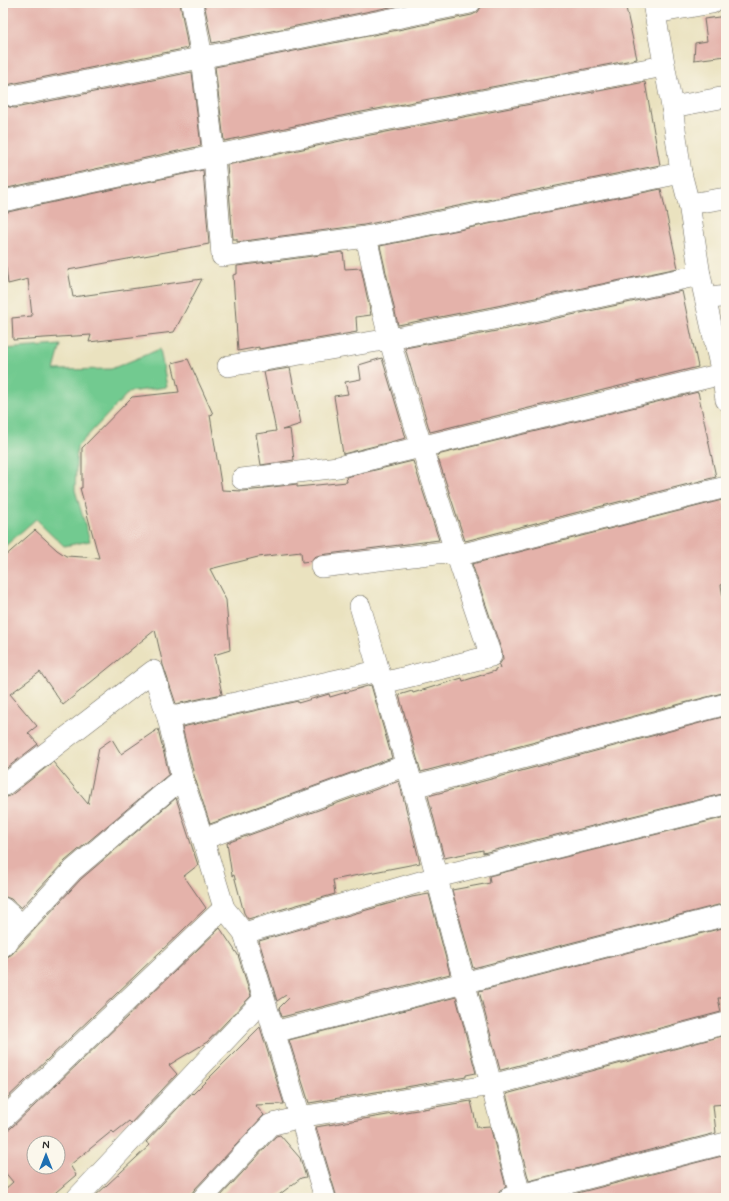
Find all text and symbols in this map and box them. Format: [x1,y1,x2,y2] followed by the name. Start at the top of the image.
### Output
[26,1135,66,1175] north arrow
[42,1139,50,1153] text: N

